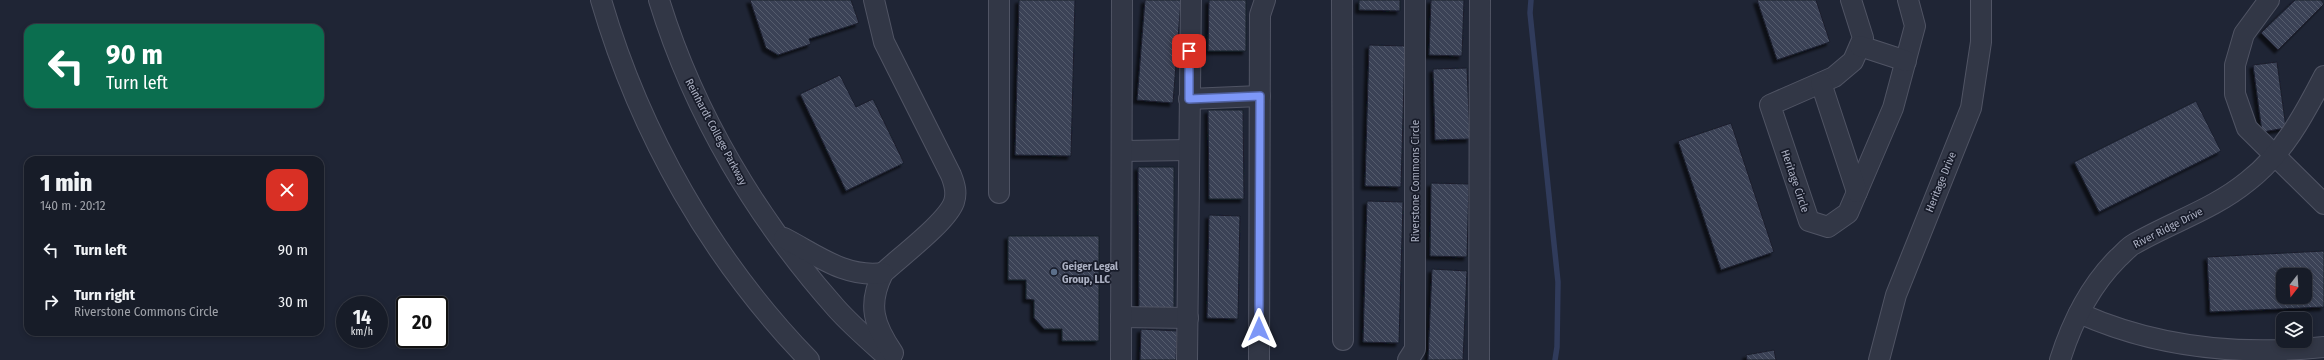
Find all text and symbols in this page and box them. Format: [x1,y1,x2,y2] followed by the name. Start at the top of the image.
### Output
[1172,34,1206,68] pin
[106,38,163,71] text: 90 m
[40,40,92,92] icon: left
[1178,40,1200,62] icon: arrive
[106,72,168,94] text: Turn left
[682,77,750,188] street label: Reinhardt College Parkway
[1409,120,1422,242] street label: Riverstone Commons Circle
[1778,148,1812,214] street label: Heritage Circle
[1923,150,1959,214] street label: Heritage Drive
[40,169,92,197] text: 1 min
[266,169,308,211] button: close
[40,198,106,213] text: 140 m · 20:12
[2131,205,2205,251] street label: River Ridge Drive
[40,239,62,261] icon: left
[74,241,127,259] text: Turn left
[278,241,308,259] text: 90 m
[1062,260,1119,286] place label: Geiger Legal Group, LLC
[1049,267,1059,277] marker: Geiger Legal Group, LLC
[2276,268,2312,304] north arrow
[2276,268,2312,348] map controls
[74,286,135,304] text: Turn right
[40,291,62,313] icon: right
[278,293,308,311] text: 30 m
[396,296,448,348] speed limit sign: 20
[74,304,219,319] text: Riverstone Commons Circle
[353,305,371,329] text: 14
[1238,308,1280,350] position arrow
[2276,312,2312,348] button: layers
[351,326,373,338] text: km/h

